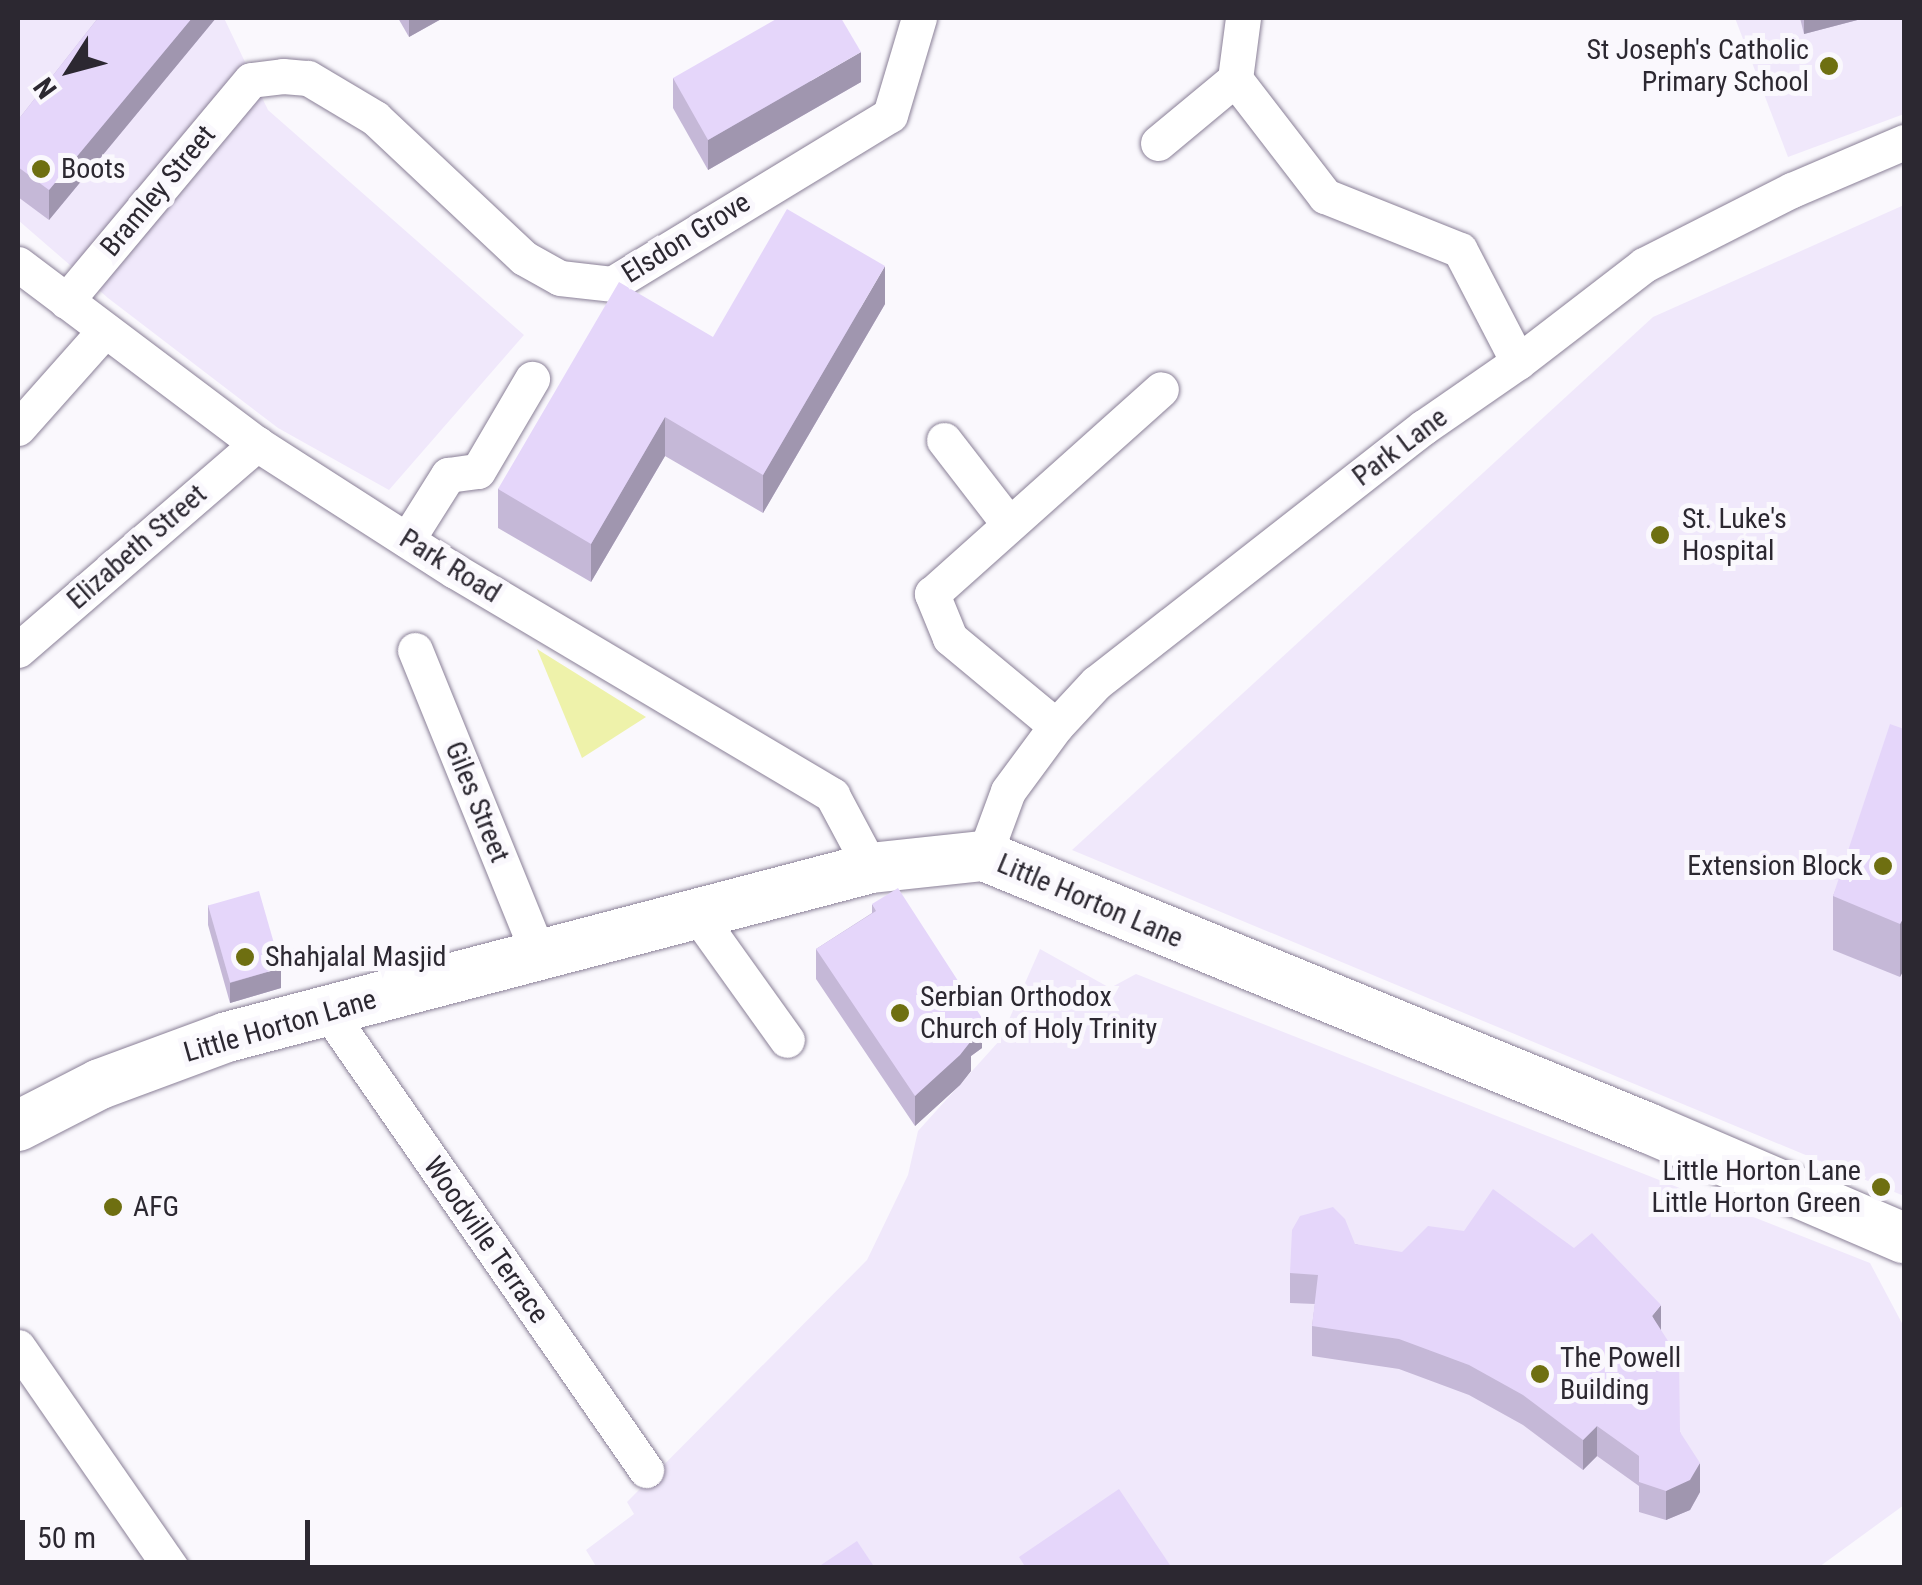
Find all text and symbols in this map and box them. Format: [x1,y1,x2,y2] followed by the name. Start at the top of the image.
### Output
[20,20,120,120] north arrow
[1586,33,1809,99] place label: St Joseph's Catholic Primary School
[1818,55,1840,77] marker: St Joseph's Catholic Primary School
[27,71,64,105] text: N
[93,119,223,263] street label: Bramley Street
[61,152,125,186] place label: Boots
[30,158,52,180] marker: Boots
[616,185,756,291] street label: Elsdon Grove
[1346,401,1454,493] street label: Park Lane
[61,477,213,617] street label: Elizabeth Street
[1682,502,1787,568] place label: St. Luke's Hospital
[393,522,507,610] street label: Park Road
[1647,522,1673,548] marker: St. Luke's Hospital
[438,737,516,867] street label: Giles Street
[992,847,1188,955] street label: Little Horton Lane
[1687,849,1863,883] place label: Extension Block
[1872,855,1894,877] marker: Extension Block
[265,940,446,974] place label: Shahjalal Masjid
[234,946,256,968] marker: Shahjalal Masjid
[920,980,1158,1046] place label: Serbian Orthodox Church of Holy Trinity
[180,983,380,1069] street label: Little Horton Lane
[889,1002,911,1024] marker: Serbian Orthodox Church of Holy Trinity
[416,1150,556,1330] street label: Woodville Terrace
[1651,1154,1861,1220] place label: Little Horton Lane Little Horton Green
[1870,1176,1892,1198] marker: Little Horton Lane Little Horton Green
[133,1190,179,1224] place label: AFG
[102,1196,124,1218] marker: AFG
[1560,1341,1681,1407] place label: The Powell Building
[1529,1363,1551,1385] marker: The Powell Building
[25,1500,315,1562] scale bar
[37,1520,96,1555] text: 50 m

